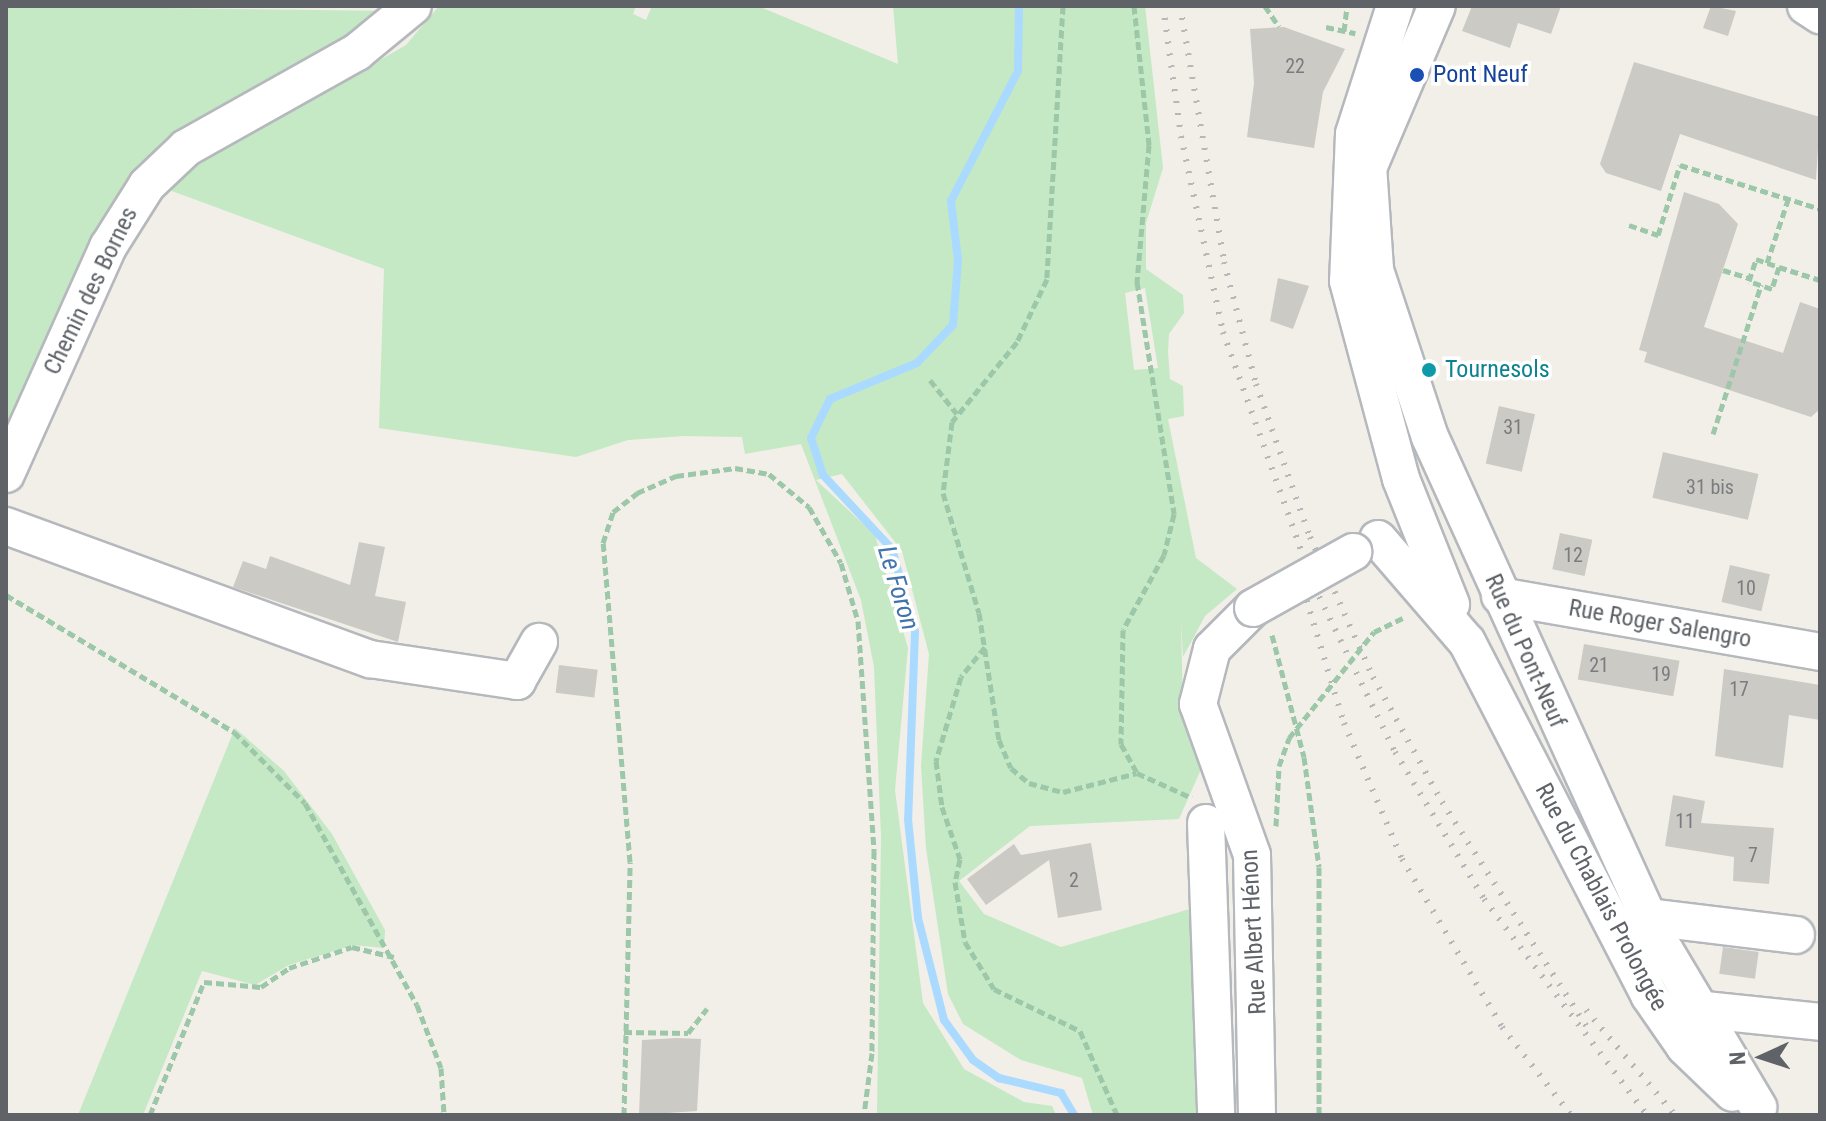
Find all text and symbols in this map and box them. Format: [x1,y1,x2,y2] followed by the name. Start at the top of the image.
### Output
[1285,54,1305,78] house number: 22
[1433,61,1528,89] place label: Pont Neuf
[1408,66,1426,84] marker: Pont Neuf
[38,202,144,380] street label: Chemin des Bornes
[1445,356,1550,384] place label: Tournesols
[1420,361,1438,379] marker: Tournesols
[1503,415,1523,439] house number: 31
[1686,475,1734,499] house number: 31 bis
[870,542,926,634] water label: Le Foron
[1563,543,1583,567] house number: 12
[1478,570,1572,732] street label: Rue du Pont-Neuf
[1736,576,1756,600] house number: 10
[1566,594,1754,654] street label: Rue Roger Salengro
[1589,653,1609,677] house number: 21
[1651,662,1671,686] house number: 19
[1729,677,1749,701] house number: 17
[1529,778,1673,1016] street label: Rue du Chablais Prolongée
[1675,809,1695,833] house number: 11
[1748,843,1758,867] house number: 7
[1235,849,1273,1015] street label: Rue Albert Hénon
[1069,868,1079,892] house number: 2
[1722,1017,1802,1097] north arrow
[1725,1051,1750,1066] text: N

